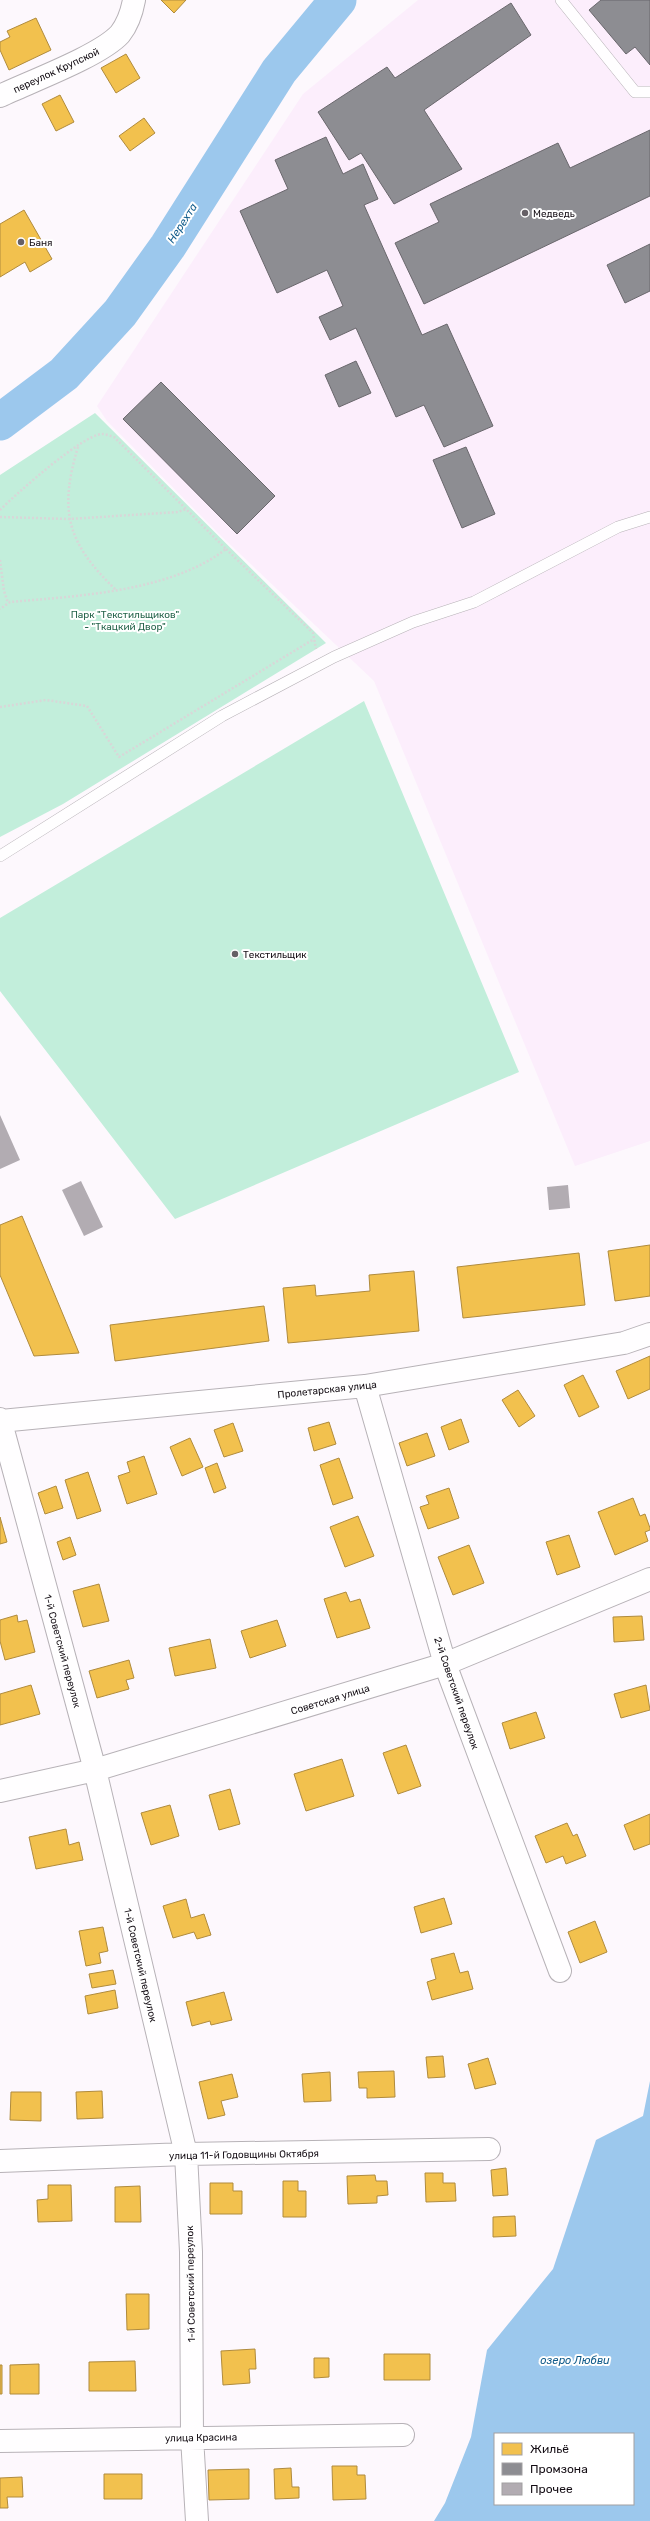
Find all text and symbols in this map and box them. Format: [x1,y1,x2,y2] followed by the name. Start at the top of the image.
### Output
[12,46,101,96] street label: переулок Крупской
[165,201,200,246] water label: Нерехта
[520,208,530,218] marker: Медведь
[533,208,575,220] place label: Медведь
[16,237,26,247] marker: Баня
[29,237,52,249] place label: Баня
[71,609,180,633] park label: Парк "Текстильщиков" - "Ткацкий Двор"
[230,949,240,959] marker: Текстильщик
[243,949,307,961] place label: Текстильщик
[277,1379,377,1401] street label: Пролетарская улица
[41,1593,83,1710] street label: 1-й Советский переулок
[431,1635,481,1752] street label: 2-й Советский переулок
[289,1682,371,1718] street label: Советская улица
[121,1907,159,2024] street label: 1-й Советский переулок
[169,2148,319,2162] street label: улица 11-й Годовщины Октября
[184,2225,198,2343] street label: 1-й Советский переулок
[540,2354,610,2367] water label: озеро Любви
[165,2431,237,2445] street label: улица Красина
[494,2433,634,2505] legend
[530,2442,569,2456] text: Жильё
[530,2462,588,2476] text: Промзона
[530,2482,573,2496] text: Прочее

